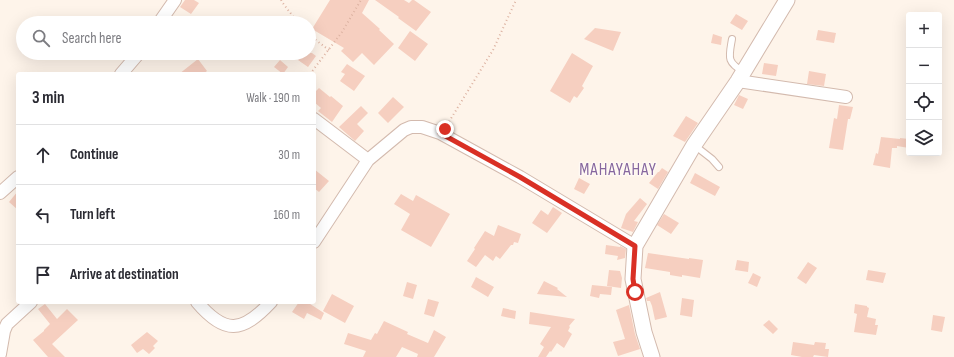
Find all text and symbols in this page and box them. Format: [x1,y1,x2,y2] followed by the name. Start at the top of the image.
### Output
[906,12,942,156] map controls
[906,12,942,48] button: +
[16,16,316,60] search box
[30,27,52,49] icon: search
[62,29,122,48] text: Search here
[906,48,942,84] button: −
[906,84,942,120] button: locate
[32,88,65,108] text: 3 min
[246,90,300,106] text: Walk · 190 m
[436,120,454,138] route end
[906,120,942,156] button: layers
[32,144,54,166] icon: ahead
[70,145,119,164] text: Continue
[278,147,300,163] text: 30 m
[579,160,657,180] district label: MAHAYAHAY
[32,204,54,226] icon: left
[70,205,115,224] text: Turn left
[274,207,300,223] text: 160 m
[32,264,54,286] icon: arrive
[70,265,179,284] text: Arrive at destination
[626,283,644,301] route start

